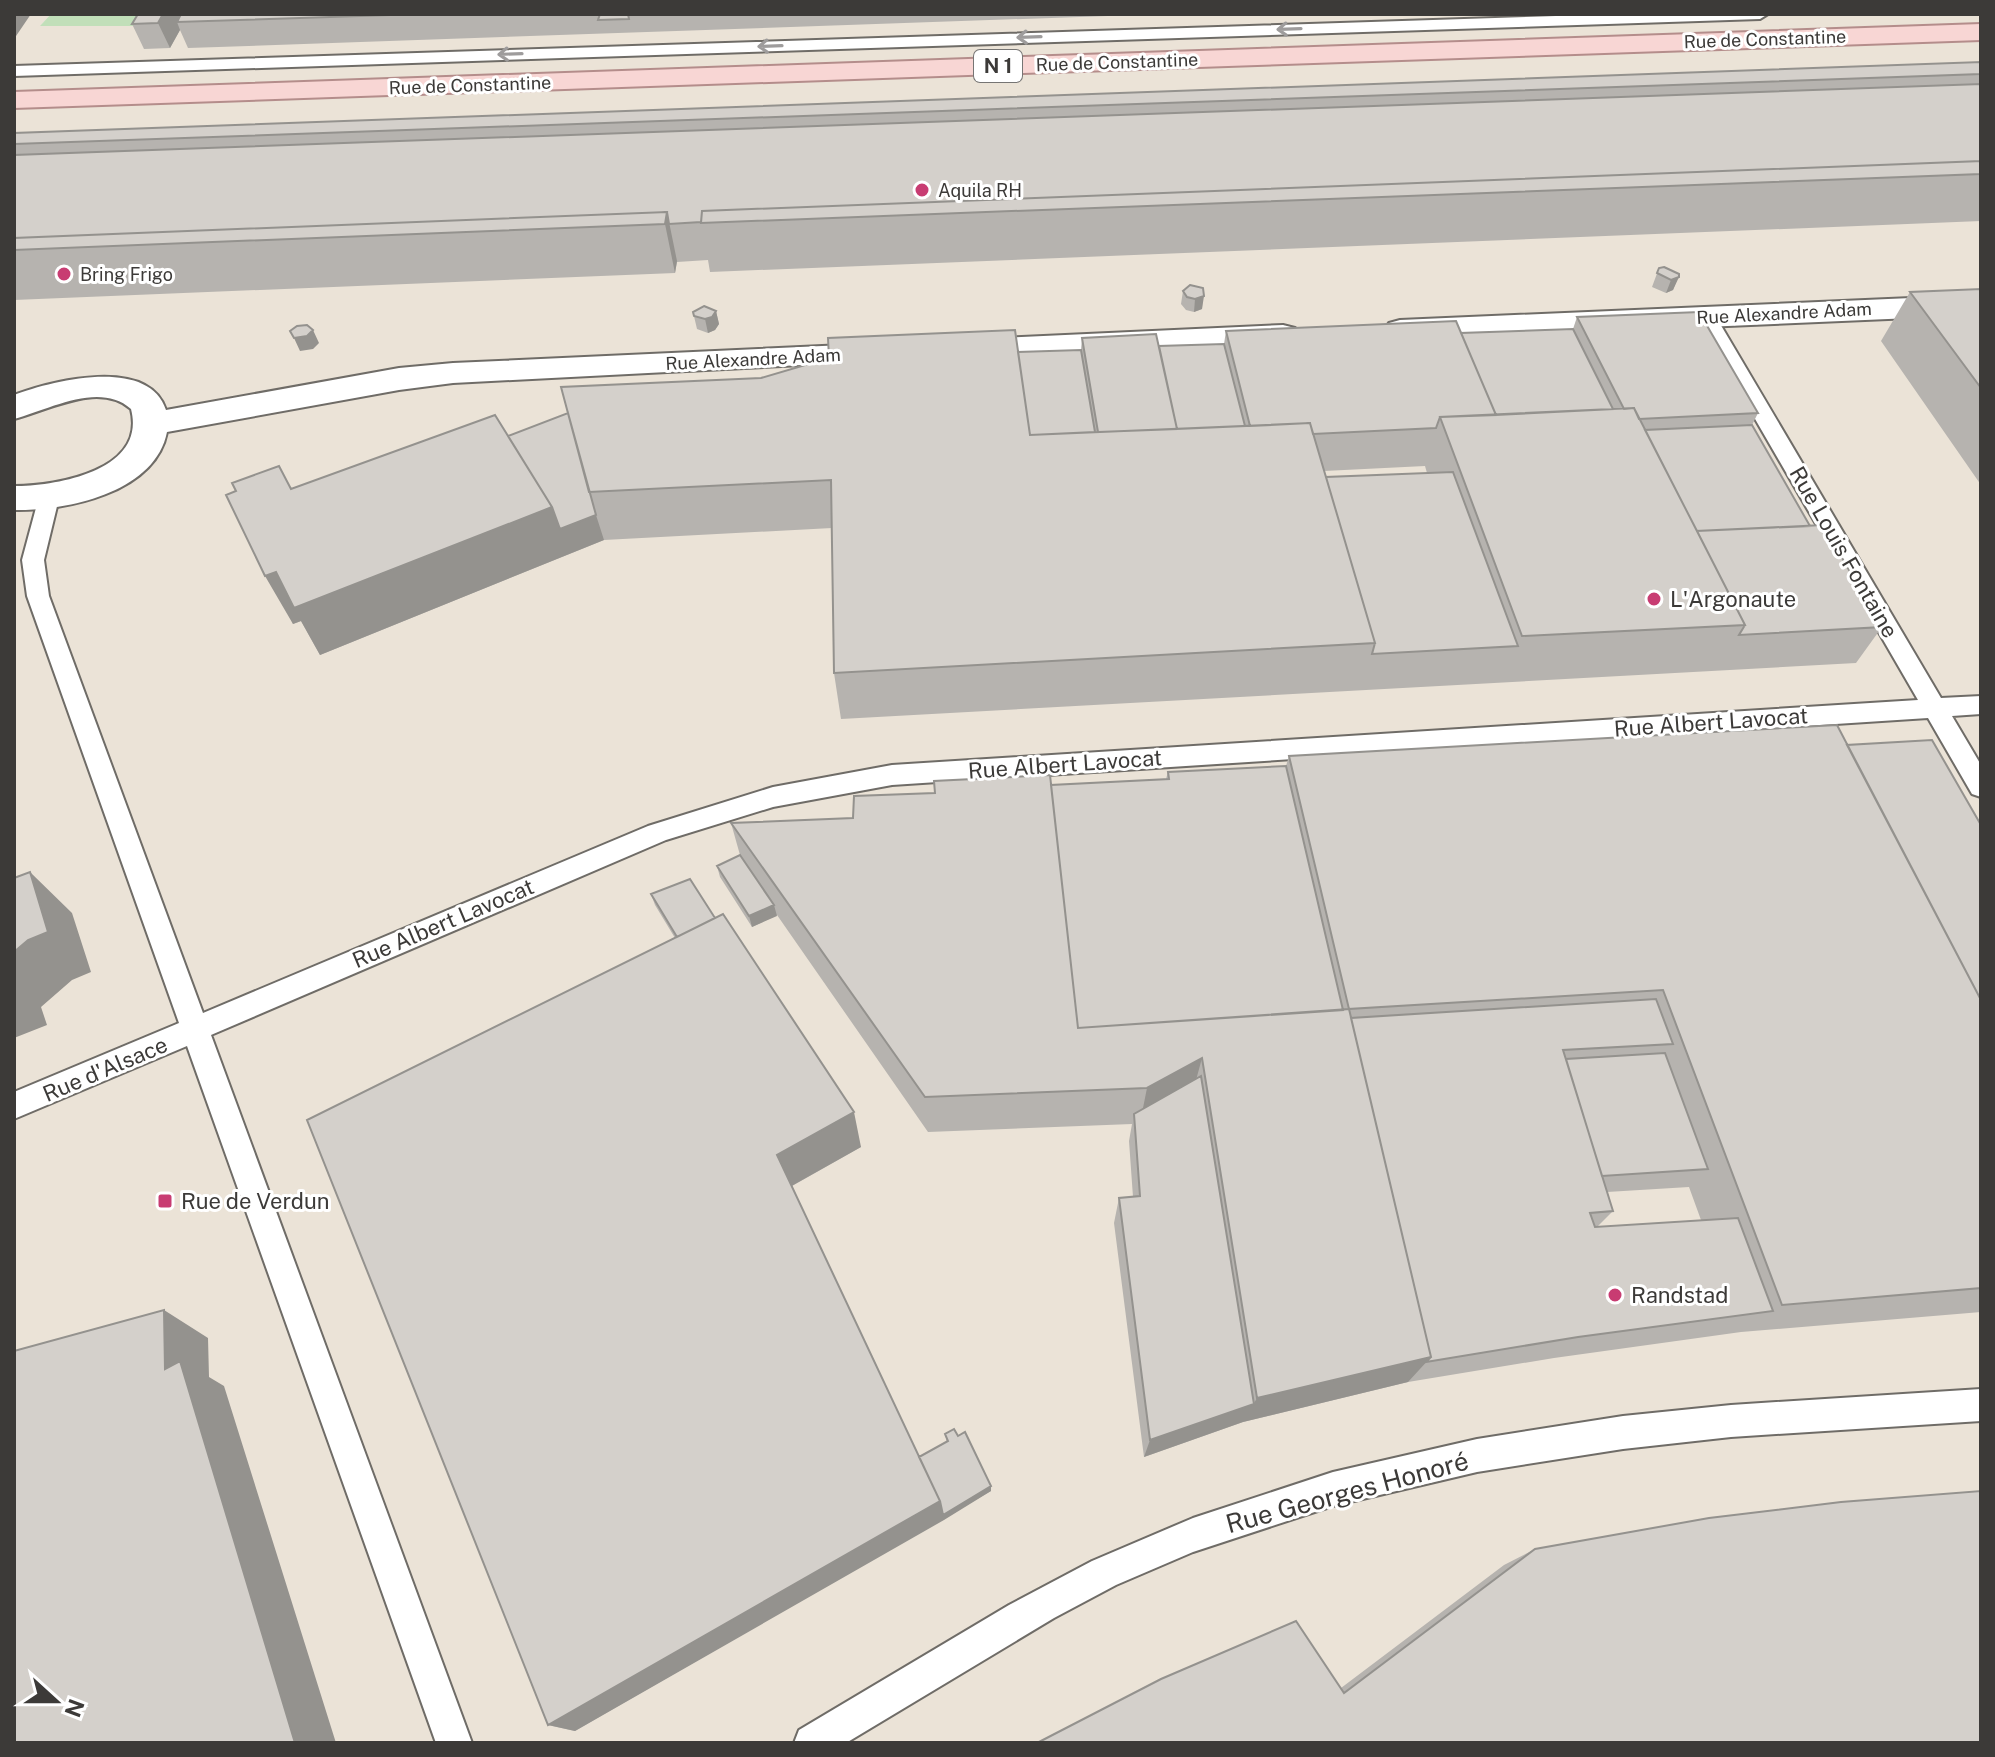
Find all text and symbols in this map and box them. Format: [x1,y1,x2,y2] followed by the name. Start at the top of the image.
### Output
[1276,22,1303,37] one-way arrow
[1683,26,1847,52] street label: Rue de Constantine
[1016,30,1043,45] one-way arrow
[757,38,784,53] one-way arrow
[497,47,524,62] one-way arrow
[1035,49,1199,75] street label: Rue de Constantine
[974,50,1022,82] road number: N 1
[388,72,552,98] street label: Rue de Constantine
[938,180,1022,201] place label: Aquila RH
[913,181,931,199] marker: Aquila RH
[80,264,173,285] place label: Bring Frigo
[55,265,73,283] marker: Bring Frigo
[1696,298,1872,328] street label: Rue Alexandre Adam
[665,344,841,374] street label: Rue Alexandre Adam
[1784,462,1904,642] street label: Rue Louis Fontaine
[1670,586,1796,612] place label: L'Argonaute
[1645,590,1663,608] marker: L'Argonaute
[1613,702,1809,742] street label: Rue Albert Lavocat
[967,744,1163,784] street label: Rue Albert Lavocat
[348,873,538,973] street label: Rue Albert Lavocat
[39,1031,171,1107] street label: Rue d'Alsace
[181,1188,330,1214] place label: Rue de Verdun
[156,1192,174,1210] marker: Rue de Verdun
[1631,1282,1728,1308] place label: Randstad
[1606,1286,1624,1304] marker: Randstad
[1222,1445,1472,1539] street label: Rue Georges Honoré
[16,1661,96,1741] north arrow
[59,1695,90,1721] text: N

